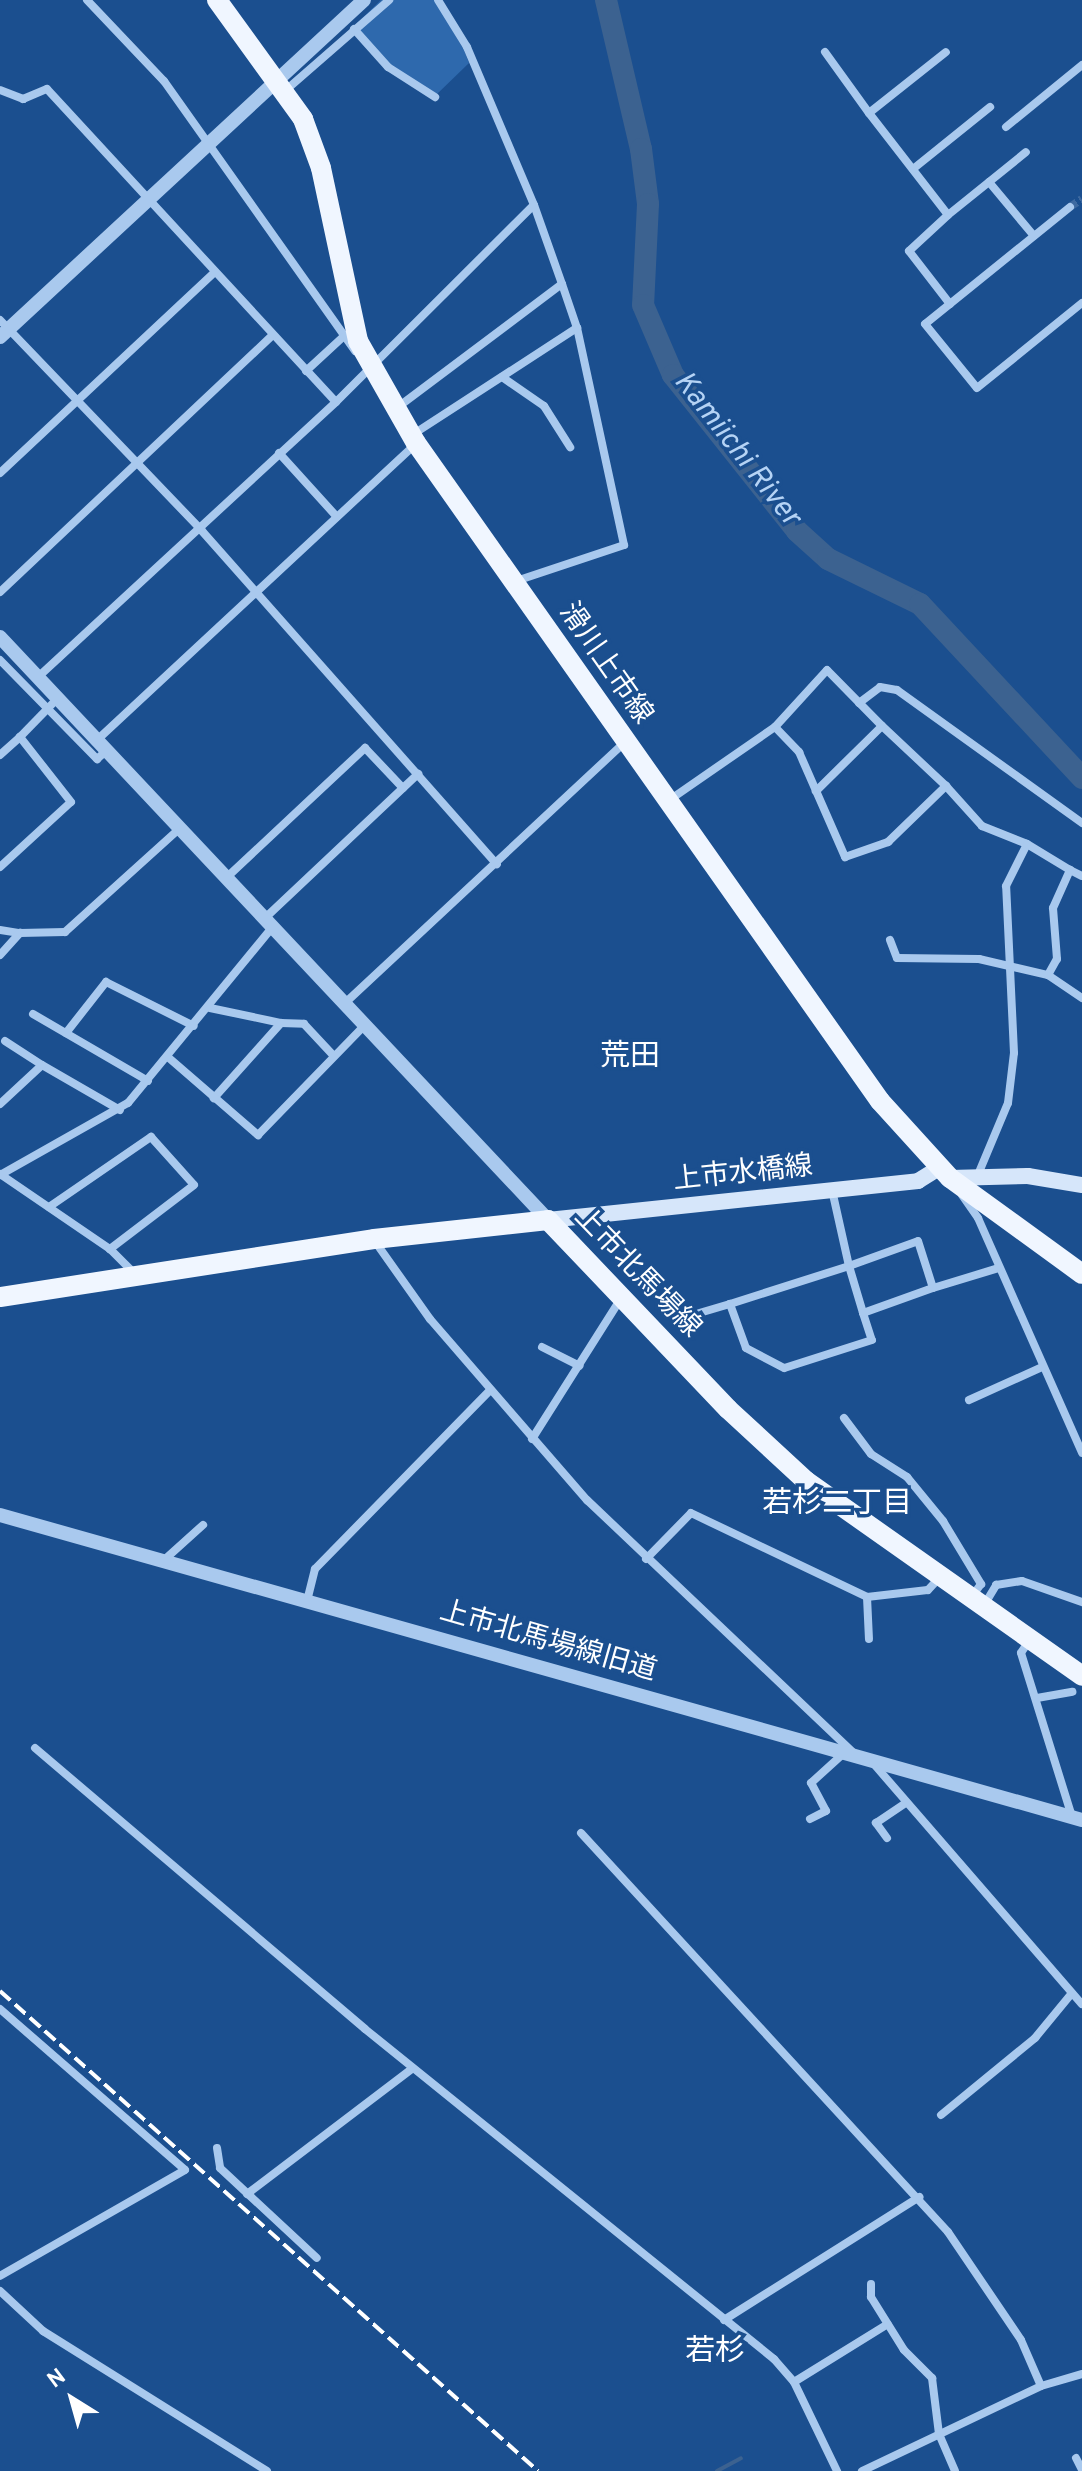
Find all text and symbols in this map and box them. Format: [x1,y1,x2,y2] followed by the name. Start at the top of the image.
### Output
[665,366,807,534] water label: Kamiichi River
[551,597,659,731] street label: 滑川上市線
[600,1040,660,1076] district label: 荒田
[672,1150,814,1198] street label: 上市水橋線
[567,1201,707,1345] street label: 上市北馬場線
[762,1487,912,1523] district label: 若杉二丁目
[436,1595,660,1689] street label: 上市北馬場線旧道
[685,2335,745,2371] district label: 若杉
[32,2359,112,2439] north arrow
[43,2364,72,2395] text: N

